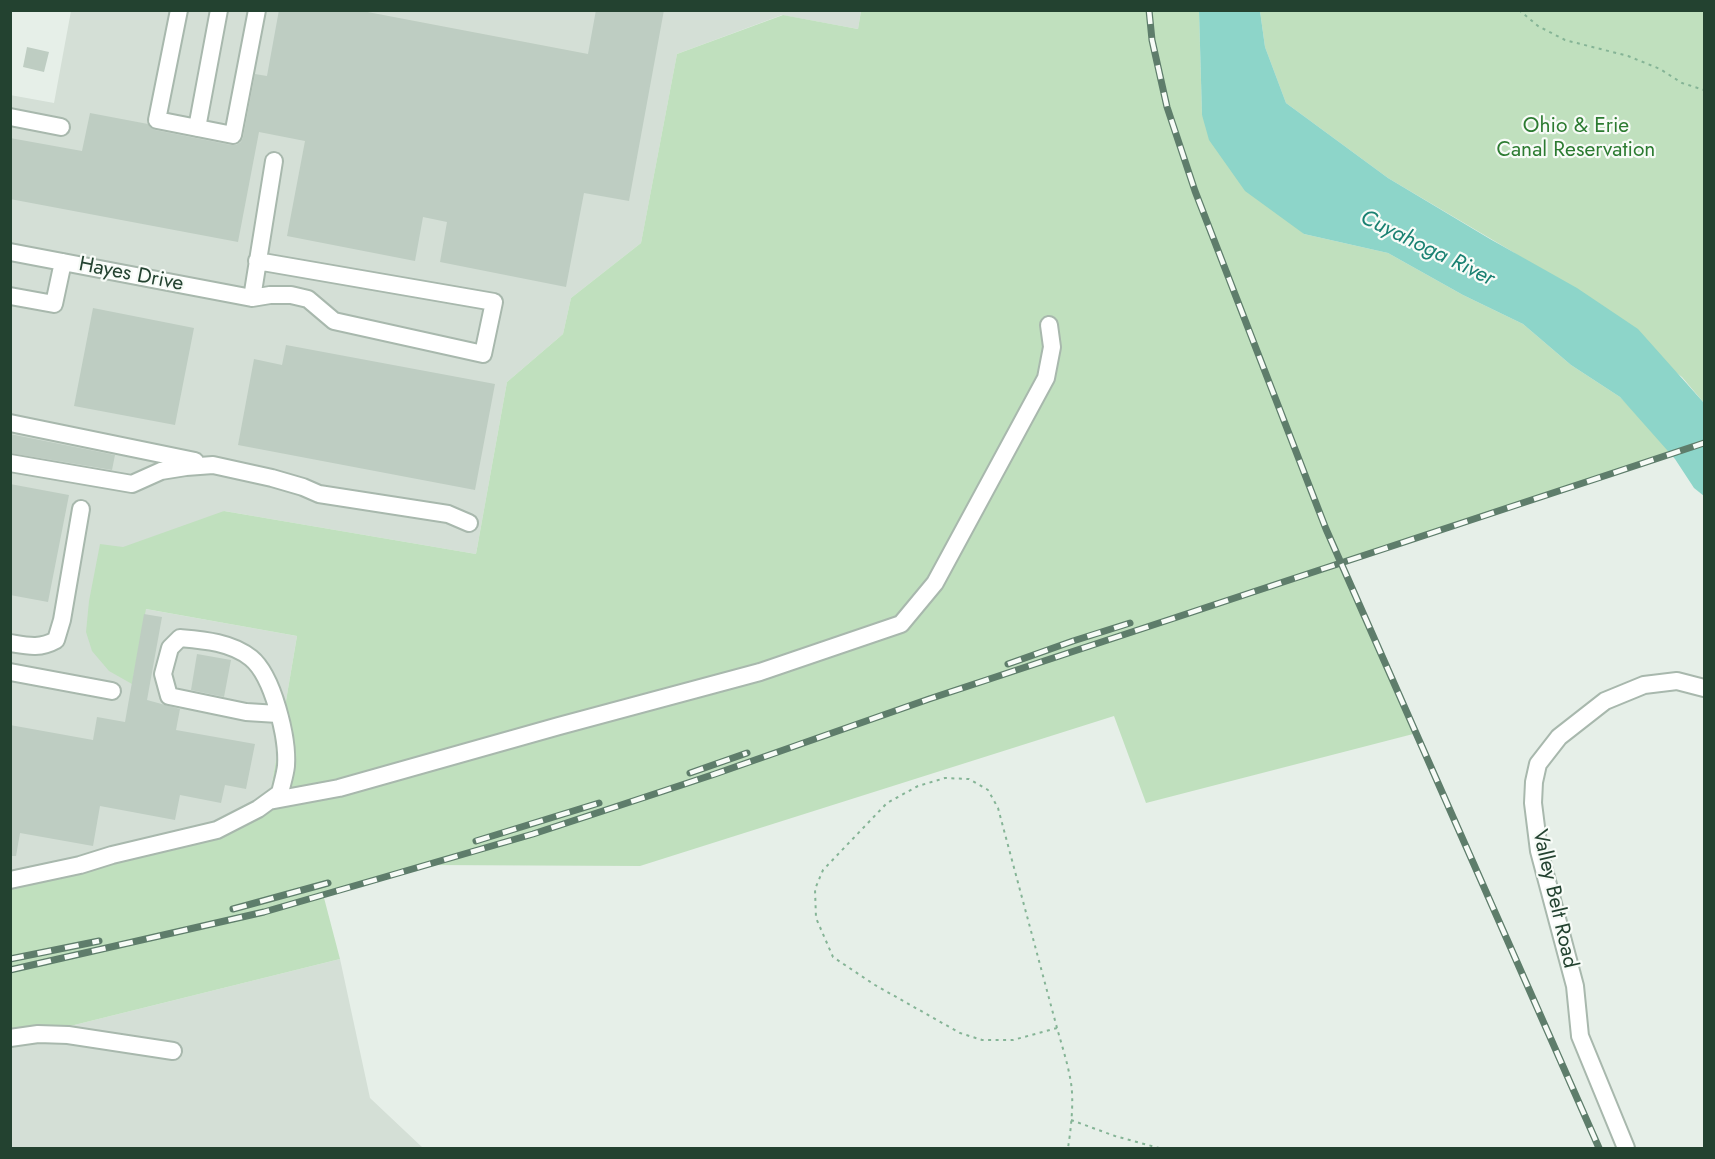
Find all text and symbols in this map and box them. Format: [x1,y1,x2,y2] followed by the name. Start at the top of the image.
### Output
[1497,114,1655,164] park label: Ohio & Erie Canal Reservation
[1356,205,1498,293] water label: Cuyahoga River
[76,252,186,298] street label: Hayes Drive
[1526,827,1582,971] street label: Valley Belt Road

